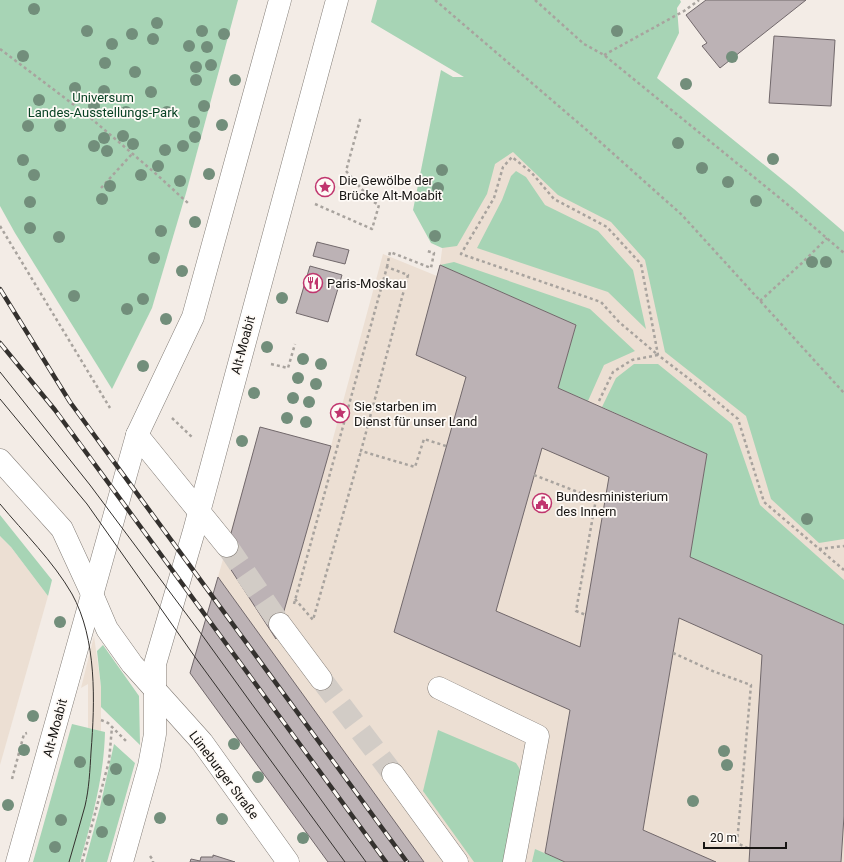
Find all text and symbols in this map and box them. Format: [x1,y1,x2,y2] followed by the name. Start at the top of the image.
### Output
[28,90,179,120] park label: Universum Landes-Ausstellungs-Park
[339,173,442,203] place label: Die Gewölbe der Brücke Alt-Moabit
[314,176,336,198] place icon: Die Gewölbe der Brücke Alt-Moabit
[302,272,324,294] restaurant icon: Paris-Moskau
[327,276,406,291] place label: Paris-Moskau
[228,314,258,376] street label: Alt-Moabit
[354,399,477,429] place label: Sie starben im Dienst für unser Land
[329,402,351,424] place icon: Sie starben im Dienst für unser Land
[556,489,668,519] place label: Bundesministerium des Innern
[531,492,553,514] public building icon: Bundesministerium des Innern
[40,697,70,759] street label: Alt-Moabit
[186,728,262,822] street label: Lüneburger Straße
[704,824,786,850] scale bar
[710,831,737,845] text: 20 m

